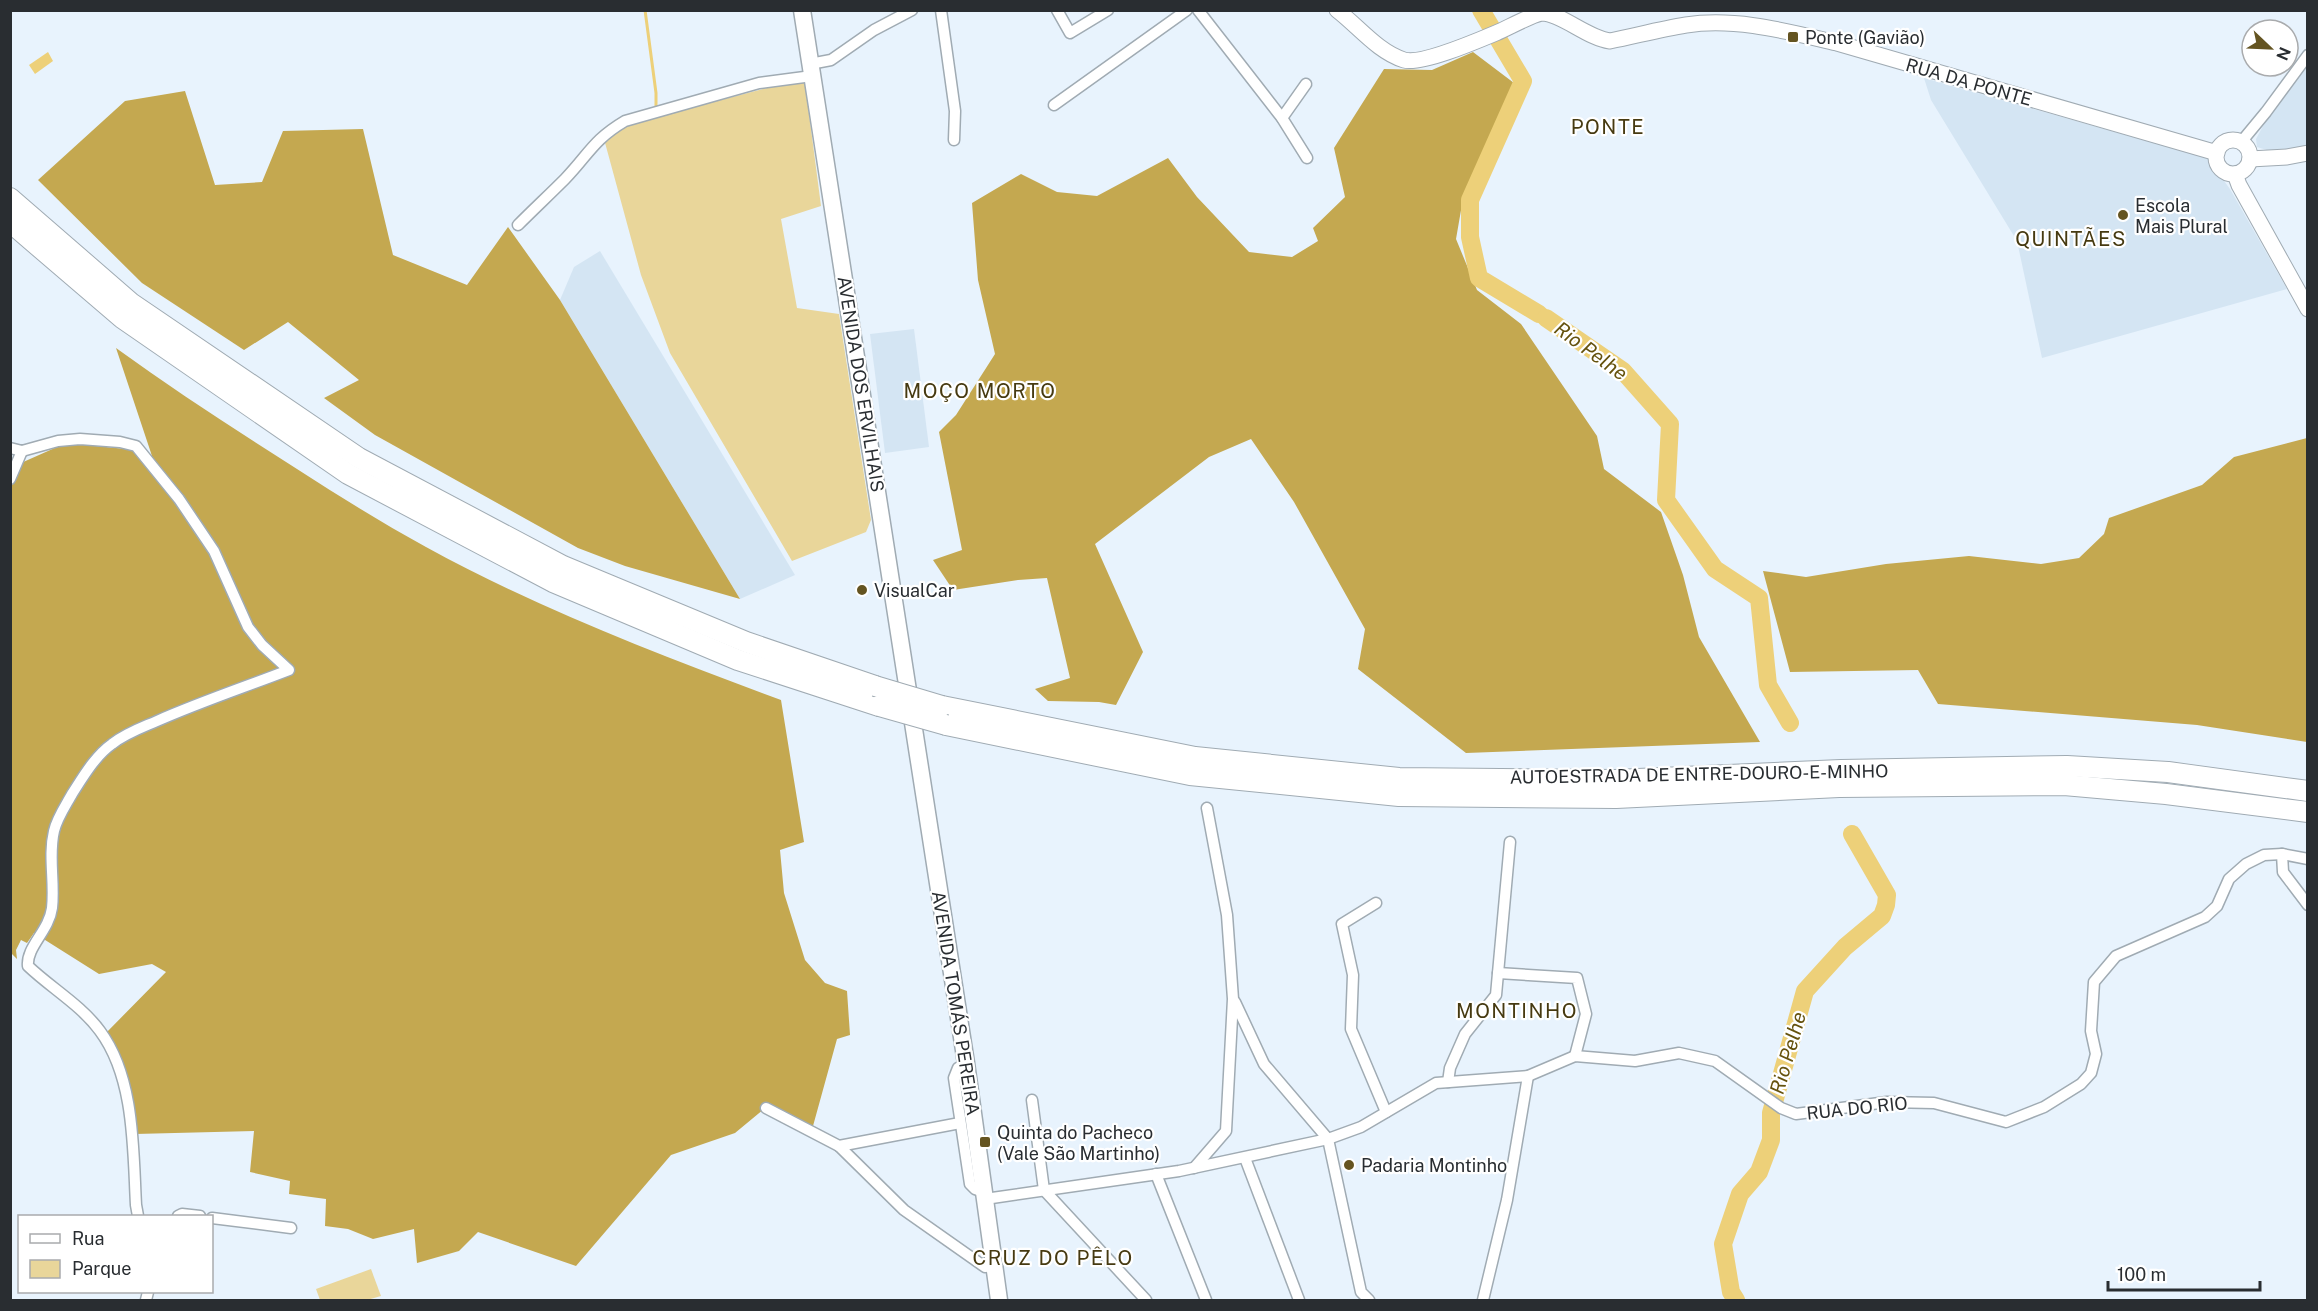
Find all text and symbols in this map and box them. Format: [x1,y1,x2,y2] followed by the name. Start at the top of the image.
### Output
[2240,18,2300,78] north arrow
[1805,27,1925,48] place label: Ponte (Gavião)
[1786,30,1800,44] marker: Ponte (Gavião)
[2272,44,2295,63] text: N
[1903,54,2035,110] street label: RUA DA PONTE
[1571,115,1645,139] district label: PONTE
[2135,195,2228,237] place label: Escola Mais Plural
[2116,208,2130,222] marker: Escola Mais Plural
[2015,226,2127,251] district label: QUINTÃES
[834,275,888,493] street label: AVENIDA DOS ERVILHAIS
[1550,316,1632,386] water label: Rio Pelhe
[904,379,1056,403] district label: MOÇO MORTO
[874,580,955,601] place label: VisualCar
[855,583,869,597] marker: VisualCar
[1509,760,1889,788] street label: AUTOESTRADA DE ENTRE-DOURO-E-MINHO
[928,889,985,1117] street label: AVENIDA TOMÁS PEREIRA
[1456,999,1578,1023] district label: MONTINHO
[1765,1009,1811,1097] water label: Rio Pelhe
[1805,1092,1909,1124] street label: RUA DO RIO
[997,1122,1160,1164] place label: Quinta do Pacheco (Vale São Martinho)
[978,1135,992,1149] marker: Quinta do Pacheco (Vale São Martinho)
[1361,1155,1507,1176] place label: Padaria Montinho
[1342,1158,1356,1172] marker: Padaria Montinho
[18,1215,213,1293] legend
[72,1228,104,1249] text: Rua
[972,1246,1134,1270] district label: CRUZ DO PÊLO
[2108,1254,2260,1292] scale bar
[72,1258,132,1279] text: Parque
[2117,1264,2166,1285] text: 100 m

